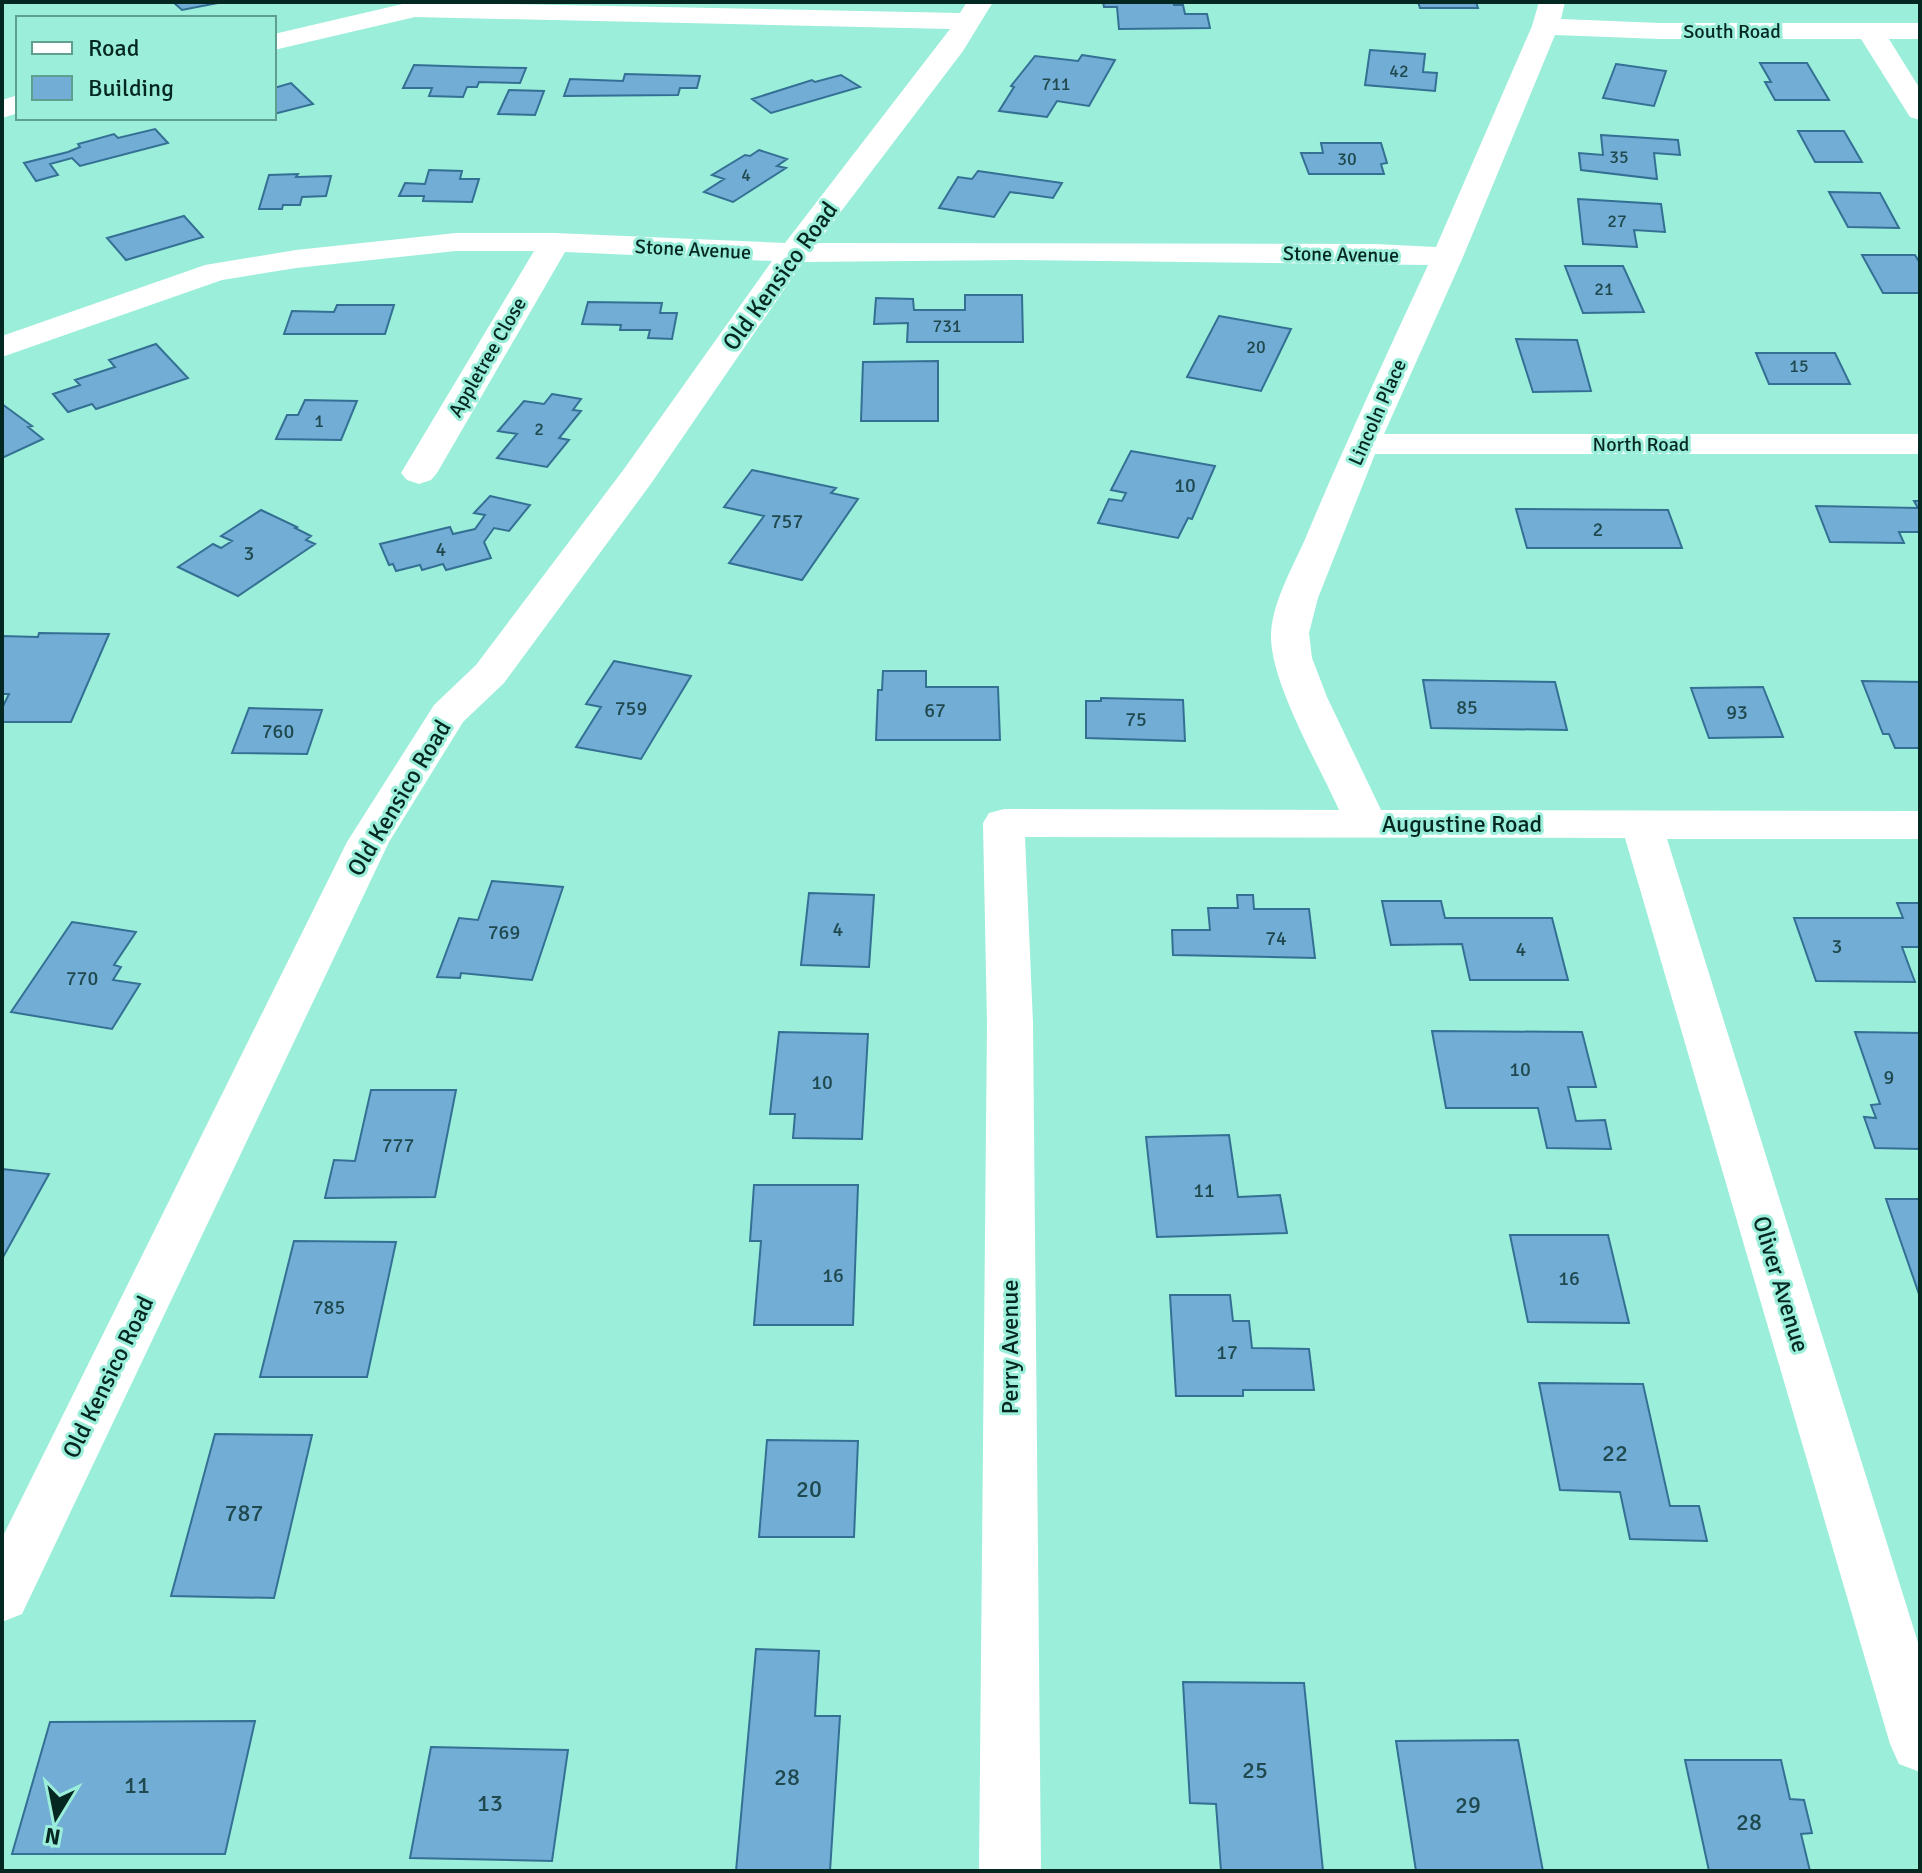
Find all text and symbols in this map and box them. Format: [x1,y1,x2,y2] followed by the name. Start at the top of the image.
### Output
[16,16,276,120] legend
[1683,19,1781,44] street label: South Road
[88,33,139,63] text: Road
[1389,60,1409,82] house number: 42
[88,73,174,103] text: Building
[1041,73,1071,95] house number: 711
[1609,146,1629,168] house number: 35
[1337,148,1357,170] house number: 30
[741,164,751,186] house number: 4
[716,196,844,356] street label: Old Kensico Road
[1607,210,1627,232] house number: 27
[634,234,752,265] street label: Stone Avenue
[1283,241,1399,268] street label: Stone Avenue
[1594,278,1614,300] house number: 21
[443,293,532,422] street label: Appletree Close
[932,315,962,337] house number: 731
[1246,336,1266,358] house number: 20
[1343,355,1412,469] street label: Lincoln Place
[1789,355,1809,377] house number: 15
[314,410,324,432] house number: 1
[534,418,544,440] house number: 2
[1593,432,1689,457] street label: North Road
[1174,473,1196,498] house number: 10
[771,509,803,534] house number: 757
[1593,517,1603,542] house number: 2
[436,537,447,562] house number: 4
[244,541,254,566] house number: 3
[1456,695,1478,720] house number: 85
[615,696,647,721] house number: 759
[924,698,946,723] house number: 67
[1726,700,1748,725] house number: 93
[1125,707,1147,732] house number: 75
[341,714,457,882] street label: Old Kensico Road
[262,719,294,744] house number: 760
[1382,809,1542,839] street label: Augustine Road
[833,917,844,942] house number: 4
[488,920,520,945] house number: 769
[1265,926,1287,951] house number: 74
[1832,934,1842,959] house number: 3
[1516,937,1527,962] house number: 4
[66,966,98,991] house number: 770
[1509,1057,1531,1082] house number: 10
[1884,1065,1894,1090] house number: 9
[811,1070,833,1095] house number: 10
[382,1133,414,1158] house number: 777
[1193,1178,1215,1203] house number: 11
[1746,1212,1816,1356] street label: Oliver Avenue
[822,1263,844,1288] house number: 16
[1558,1266,1580,1291] house number: 16
[995,1280,1025,1414] street label: Perry Avenue
[56,1291,160,1463] street label: Old Kensico Road
[313,1295,345,1320] house number: 785
[1216,1340,1238,1365] house number: 17
[1602,1438,1628,1468] house number: 22
[796,1474,822,1504] house number: 20
[225,1498,263,1528] house number: 787
[1242,1755,1268,1785] house number: 25
[774,1762,800,1792] house number: 28
[124,1770,150,1800] house number: 11
[16,1777,96,1857] north arrow
[477,1788,503,1818] house number: 13
[1455,1790,1481,1820] house number: 29
[1736,1807,1762,1837] house number: 28
[43,1822,62,1851] text: N

